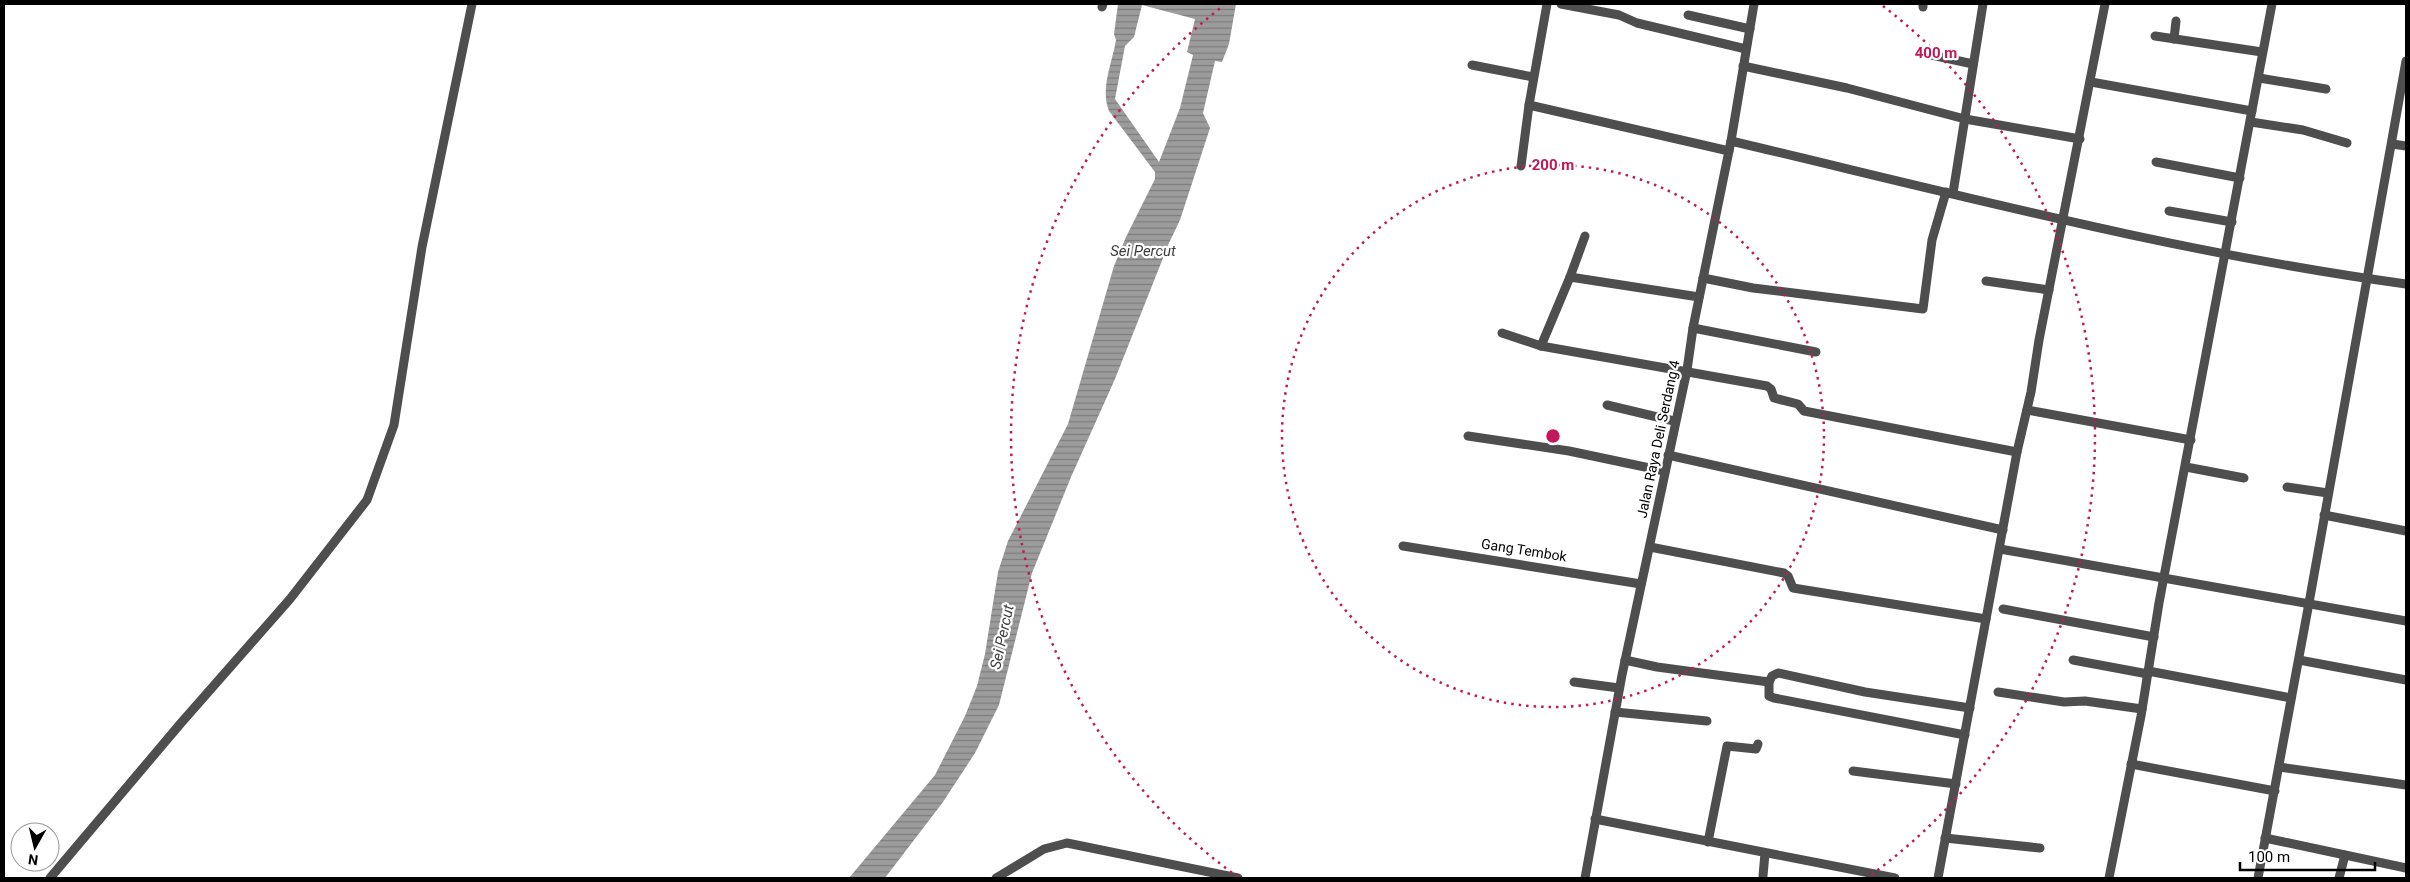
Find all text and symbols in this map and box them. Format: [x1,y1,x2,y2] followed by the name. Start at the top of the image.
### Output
[1915,44,1957,62] text: 400 m
[1532,156,1574,174] text: 200 m
[1110,242,1176,260] water label: Sei Percut
[1633,358,1683,519] street label: Jalan Raya Deli Serdang 4
[1544,427,1562,445] centre of rings
[1480,535,1569,565] street label: Gang Tembok
[986,603,1018,671] water label: Sei Percut
[10,822,60,872] north arrow
[2240,840,2375,872] scale bar
[2248,848,2290,866] text: 100 m
[27,851,39,868] text: N

